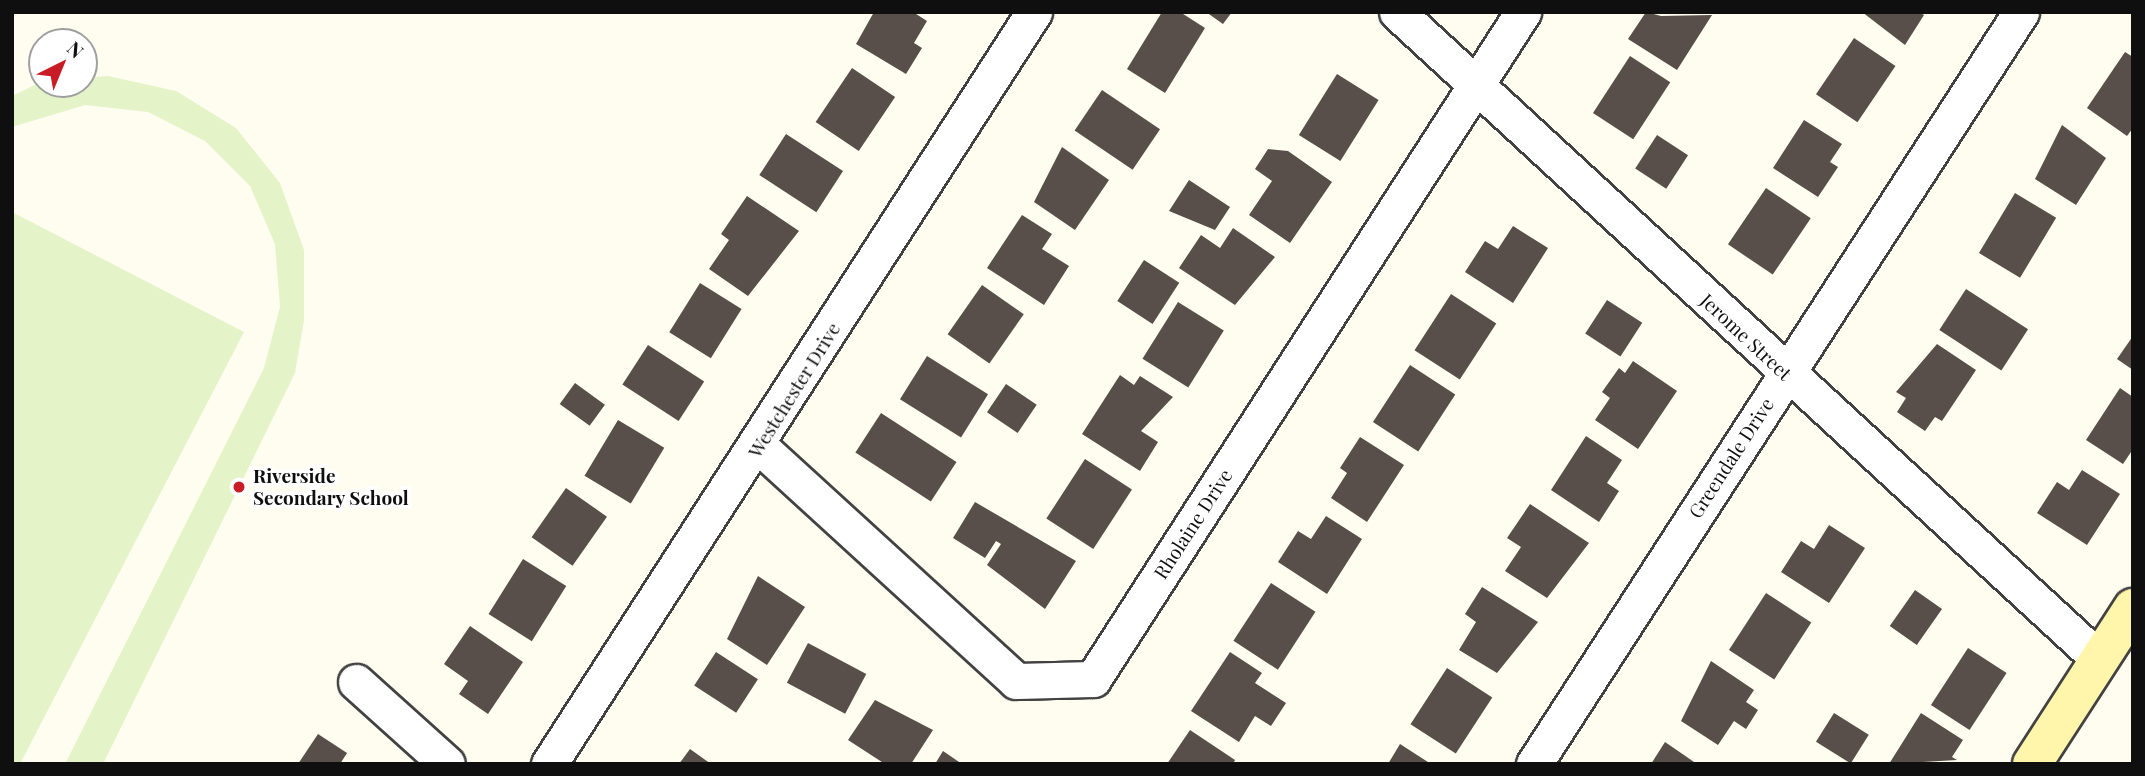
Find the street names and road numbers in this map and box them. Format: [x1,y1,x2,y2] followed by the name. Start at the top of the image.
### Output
[1696,289,1796,385] street label: Jerome Street
[743,318,845,462] street label: Westchester Drive
[1684,394,1778,522] street label: Greendale Drive
[1149,465,1237,583] street label: Rholaine Drive

